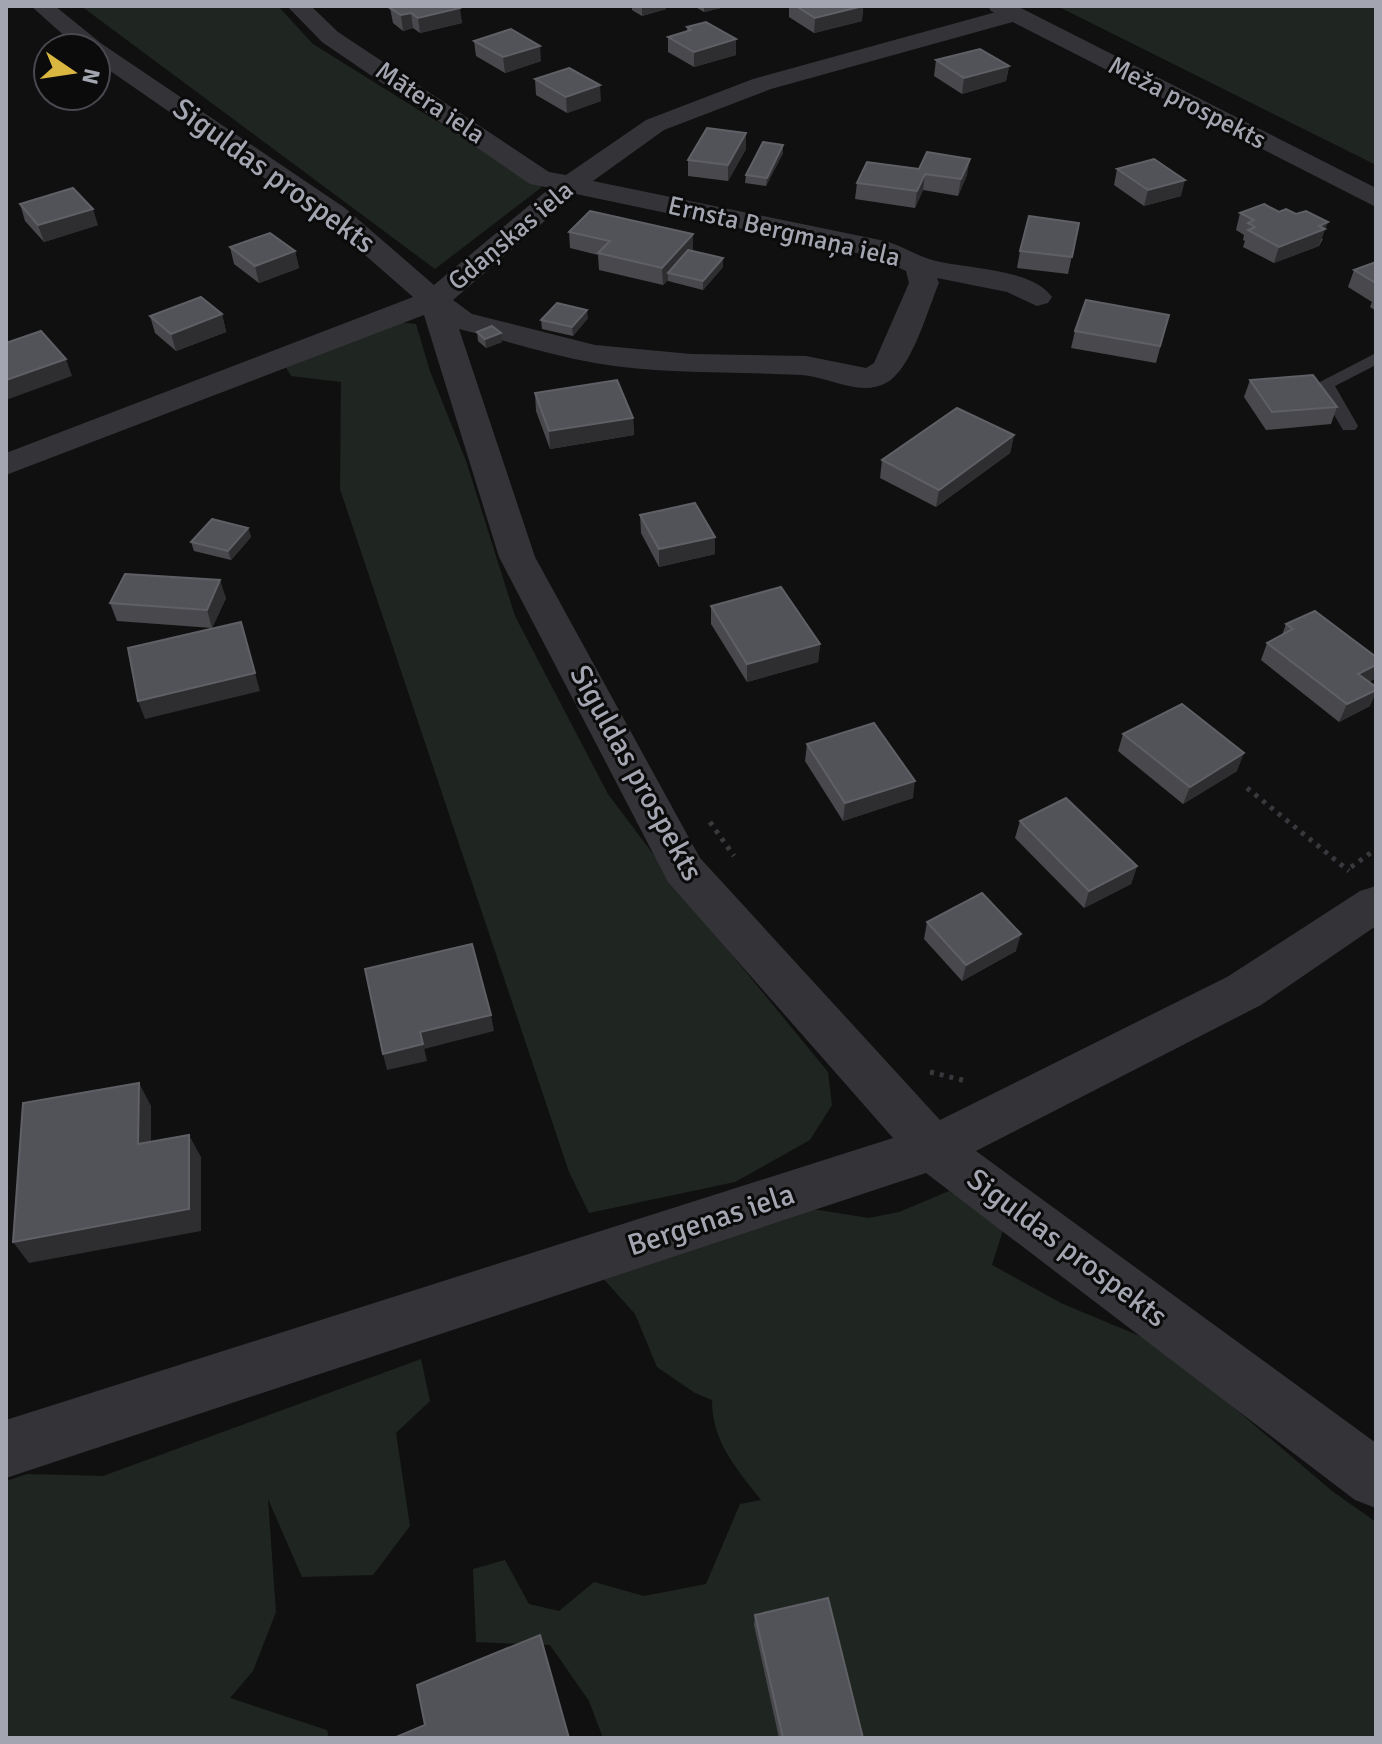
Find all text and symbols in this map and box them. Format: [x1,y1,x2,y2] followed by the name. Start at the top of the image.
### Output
[32,32,112,112] north arrow
[1103,50,1271,156] street label: Meža prospekts
[369,55,491,151] street label: Mātera iela
[76,66,106,87] text: N
[166,90,382,262] street label: Siguldas prospekts
[442,174,580,298] street label: Gdaņskas iela
[665,190,903,274] street label: Ernsta Bergmaņa iela
[561,659,711,887] street label: Siguldas prospekts
[960,1161,1174,1335] street label: Siguldas prospekts
[623,1176,799,1264] street label: Bergenas iela

